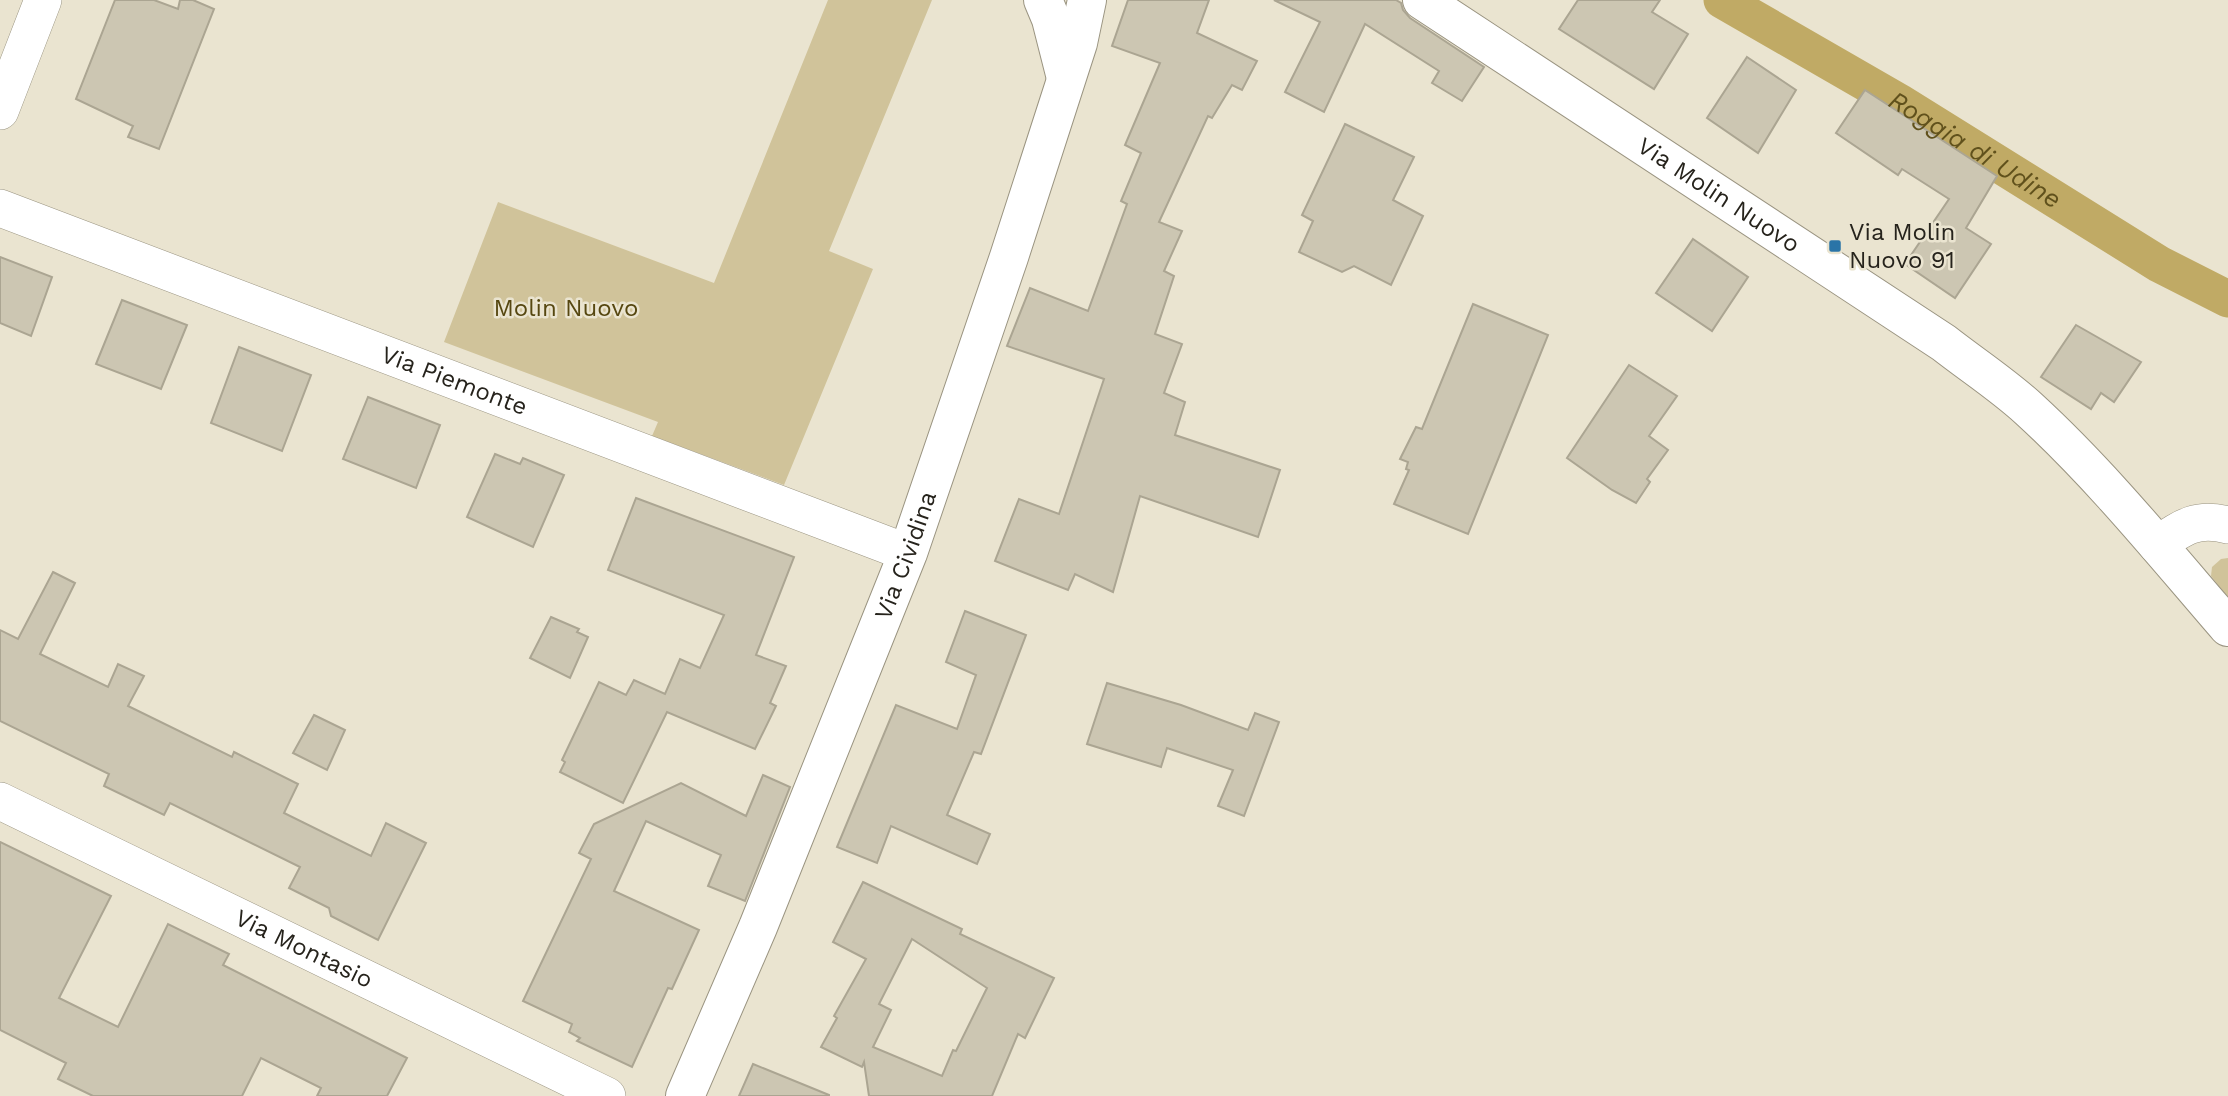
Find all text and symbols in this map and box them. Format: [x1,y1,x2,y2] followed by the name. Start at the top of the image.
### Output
[1884,85,2067,214] water label: Roggia di Udine
[1632,132,1805,258] street label: Via Molin Nuovo
[1849,218,1955,274] place label: Via Molin Nuovo 91
[1827,238,1843,254] marker: Via Molin Nuovo 91
[494,294,638,322] park label: Molin Nuovo
[377,340,531,421] street label: Via Piemonte
[869,488,942,624] street label: Via Cividina
[231,903,377,994] street label: Via Montasio

